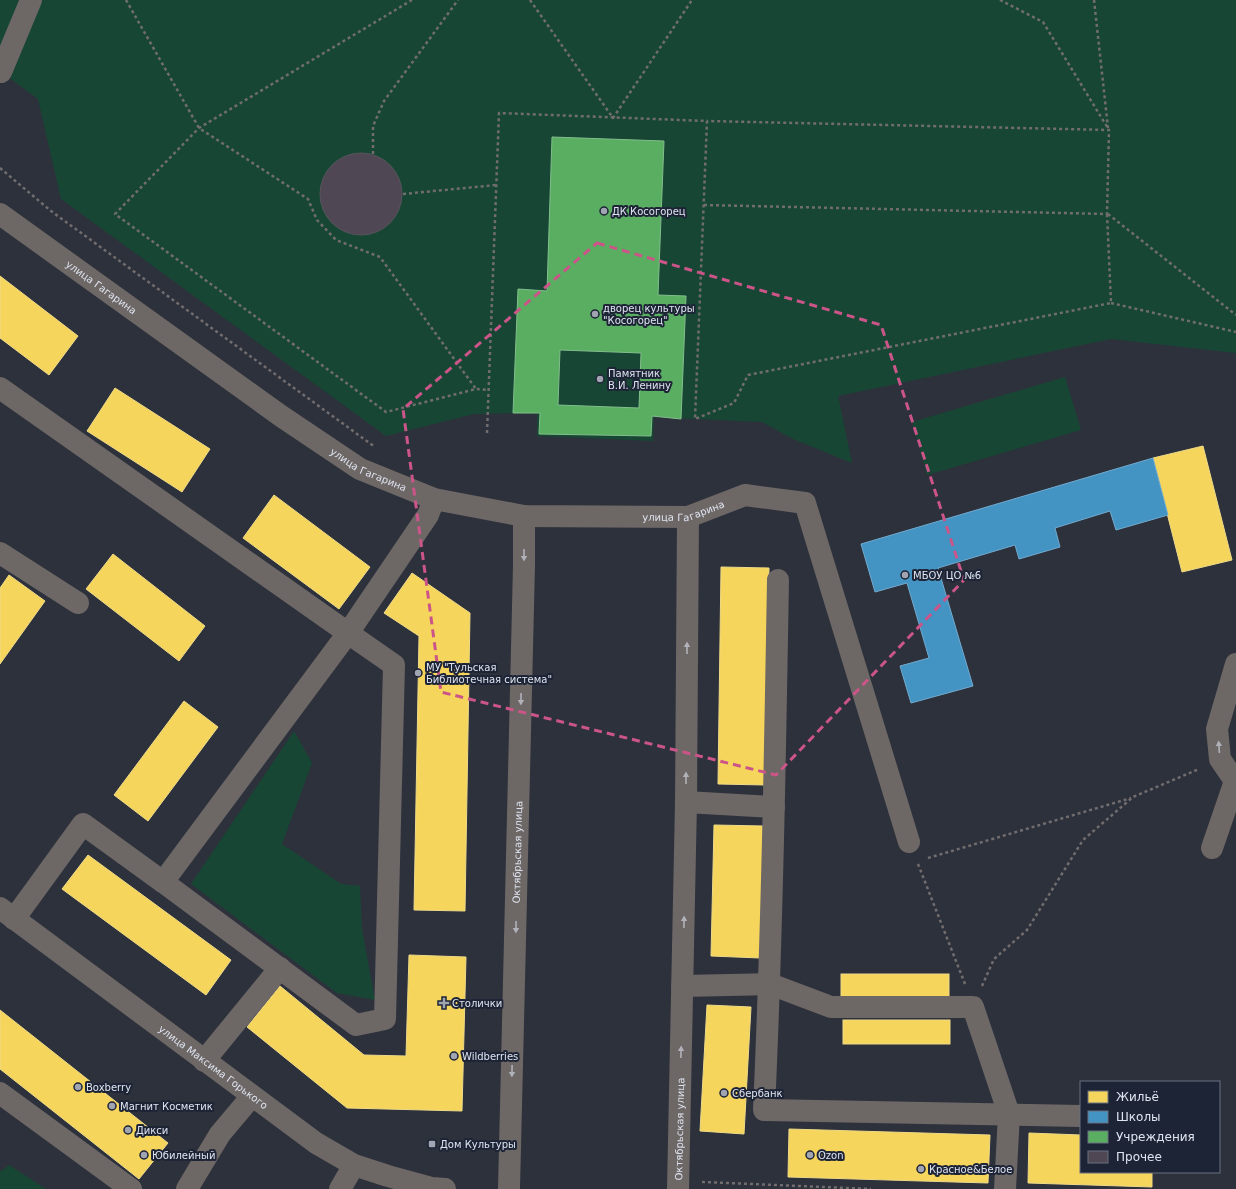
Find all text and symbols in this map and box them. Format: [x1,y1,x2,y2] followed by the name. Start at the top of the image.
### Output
[599,206,609,216] marker: ДК Косогорец
[612,206,686,217] place label: ДК Косогорец
[64,258,139,316] street label: улица Гагарина
[603,303,695,326] place label: дворец культуры "Косогорец"
[590,309,600,319] marker: дворец культуры "Косогорец"
[608,368,671,391] place label: Памятник В.И. Ленину
[595,374,605,384] marker: Памятник В.И. Ленину
[328,446,408,493] street label: улица Гагарина
[642,498,726,523] street label: улица Гагарина
[521,549,527,562] one-way arrow
[900,570,910,580] marker: МБОУ ЦО №6
[913,570,981,581] place label: МБОУ ЦО №6
[684,641,690,654] one-way arrow
[426,662,552,685] place label: МУ "Тульская Библиотечная система"
[413,668,423,678] marker: МУ "Тульская Библиотечная система"
[518,693,524,706] one-way arrow
[1215,741,1222,753] one-way arrow
[683,771,689,784] one-way arrow
[511,801,524,904] street label: Октябрьская улица
[680,916,687,928] one-way arrow
[513,921,519,934] one-way arrow
[439,998,449,1008] marker: Столички
[452,998,502,1009] place label: Столички
[157,1023,270,1111] street label: улица Максима Горького
[678,1045,684,1058] one-way arrow
[449,1051,459,1061] marker: Wildberries
[462,1051,518,1062] place label: Wildberries
[509,1065,516,1077] one-way arrow
[673,1077,686,1181] street label: Октябрьская улица
[1080,1081,1220,1173] legend
[73,1082,83,1092] marker: Boxberry
[86,1082,131,1093] place label: Boxberry
[719,1088,729,1098] marker: Сбербанк
[732,1088,783,1099] place label: Сбербанк
[1116,1090,1159,1104] text: Жильё
[107,1101,117,1111] marker: Магнит Косметик
[120,1101,213,1112] place label: Магнит Косметик
[1116,1110,1161,1124] text: Школы
[123,1125,133,1135] marker: Дикси
[136,1125,168,1136] place label: Дикси
[1116,1130,1195,1144] text: Учреждения
[427,1139,437,1149] marker: Дом Культуры
[440,1139,516,1150] place label: Дом Культуры
[139,1150,149,1160] marker: Юбилейный
[152,1150,215,1161] place label: Юбилейный
[805,1150,815,1160] marker: Ozon
[818,1150,844,1161] place label: Ozon
[1116,1150,1162,1164] text: Прочее
[916,1164,926,1174] marker: Красное&Белое
[929,1164,1012,1175] place label: Красное&Белое

